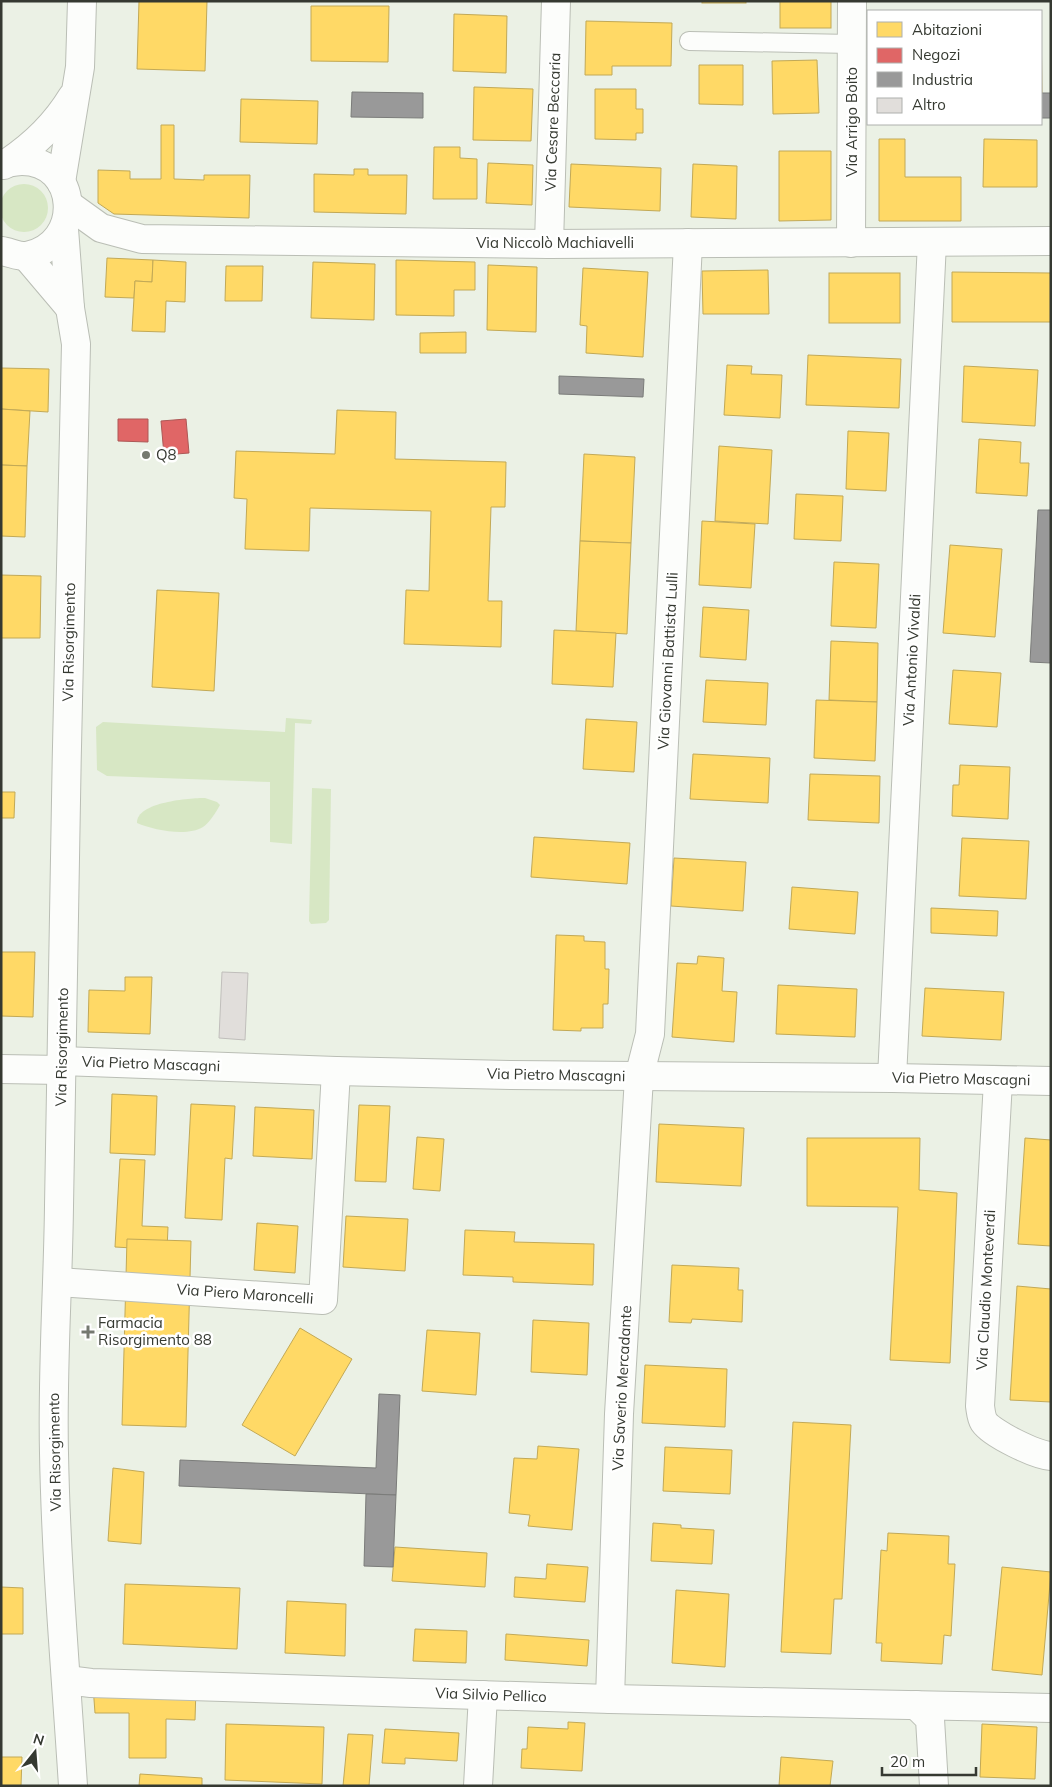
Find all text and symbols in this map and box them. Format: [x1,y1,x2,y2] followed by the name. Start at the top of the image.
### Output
[867,10,1042,125] legend
[912,20,982,39] text: Abitazioni
[912,45,960,64] text: Negozi
[541,52,564,192] street label: Via Cesare Beccaria
[842,67,861,177] street label: Via Arrigo Boito
[912,70,973,89] text: Industria
[912,95,946,114] text: Altro
[476,233,634,252] street label: Via Niccolò Machiavelli
[156,445,177,464] place label: Q8
[140,449,152,461] marker: Q8
[653,572,682,750] street label: Via Giovanni Battista Lulli
[58,582,79,702] street label: Via Risorgimento
[899,593,924,727] street label: Via Antonio Vivaldi
[51,987,72,1107] street label: Via Risorgimento
[81,1052,221,1075] street label: Via Pietro Mascagni
[487,1064,625,1085] street label: Via Pietro Mascagni
[892,1068,1030,1089] street label: Via Pietro Mascagni
[972,1209,999,1371] street label: Via Claudio Monteverdi
[176,1279,314,1308] street label: Via Piero Maroncelli
[608,1305,635,1471] street label: Via Saverio Mercadante
[98,1313,212,1349] place label: Farmacia Risorgimento 88
[82,1326,94,1338] marker: Farmacia Risorgimento 88
[44,1392,65,1512] street label: Via Risorgimento
[435,1683,547,1706] street label: Via Silvio Pellico
[10,1727,60,1777] north arrow
[31,1729,46,1750] text: N
[882,1744,976,1776] scale bar
[890,1752,925,1771] text: 20 m

